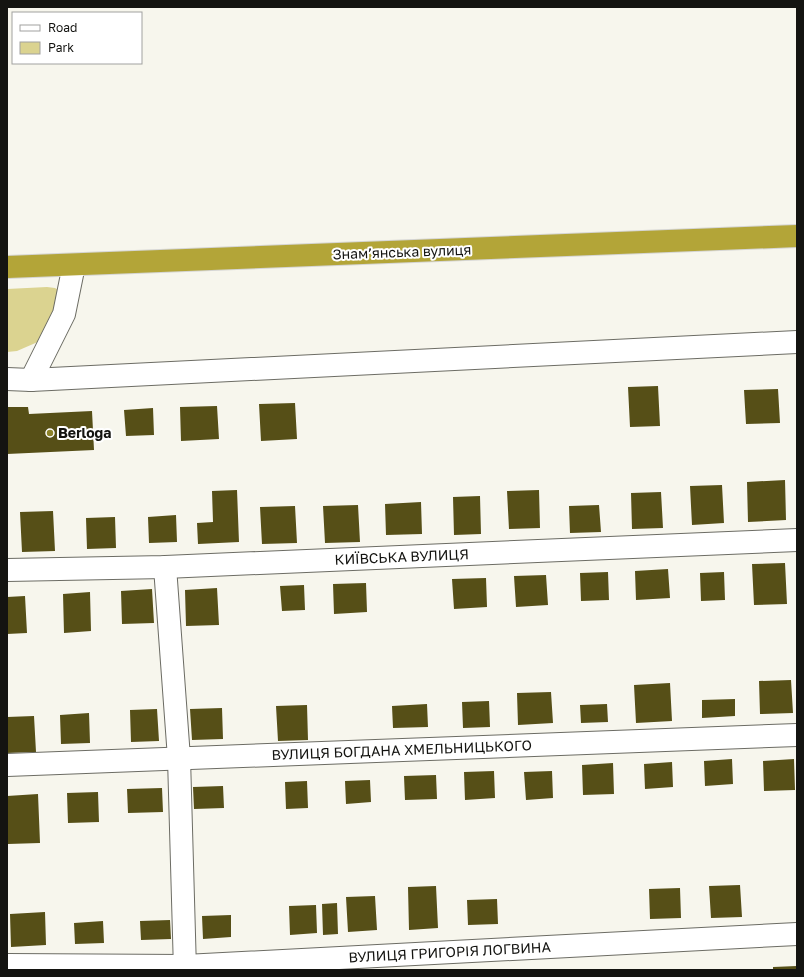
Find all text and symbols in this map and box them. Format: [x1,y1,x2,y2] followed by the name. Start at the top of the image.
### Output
[12,12,142,64] legend
[48,20,77,35] text: Road
[48,40,74,55] text: Park
[332,241,472,262] street label: Знамʼянська вулиця
[58,424,111,441] place label: Berloga
[45,428,55,438] marker: Berloga
[334,545,469,568] street label: КИЇВСЬКА ВУЛИЦЯ
[271,736,532,763] street label: ВУЛИЦЯ БОГДАНА ХМЕЛЬНИЦЬКОГО
[348,938,552,965] street label: ВУЛИЦЯ ГРИГОРІЯ ЛОГВИНА

